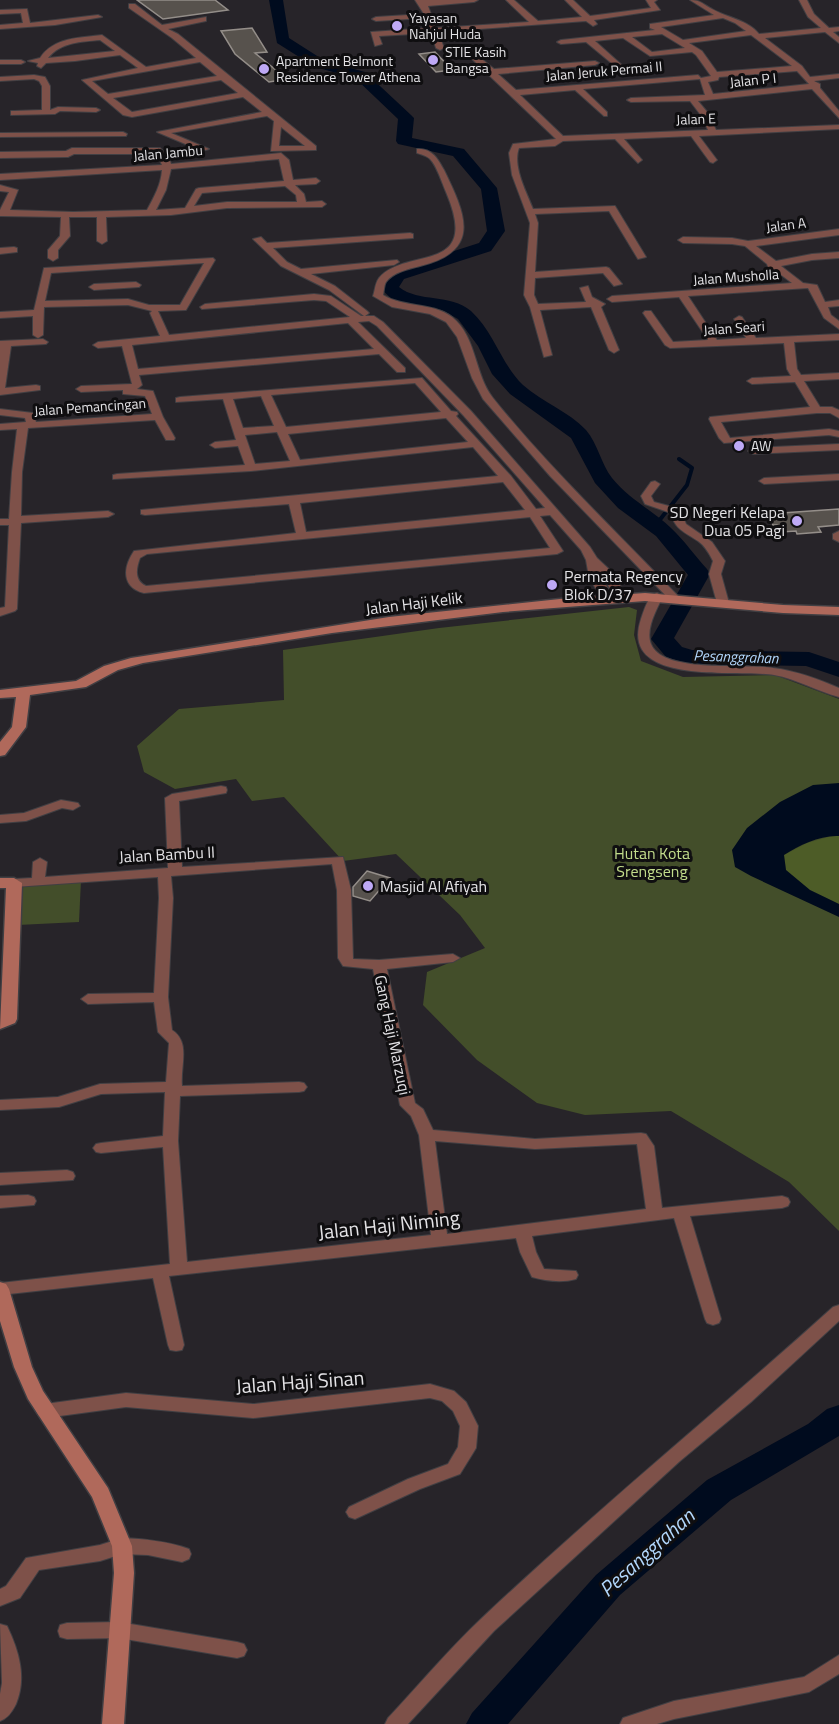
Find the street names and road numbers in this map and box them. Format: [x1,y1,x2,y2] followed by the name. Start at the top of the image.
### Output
[545,55,663,86] street label: Jalan Jeruk Permai II
[729,67,777,92] street label: Jalan P I
[676,107,716,130] street label: Jalan E
[132,139,203,166] street label: Jalan Jambu
[765,212,808,237] street label: Jalan A
[692,263,780,290] street label: Jalan Musholla
[703,315,765,340] street label: Jalan Seari
[33,392,146,421] street label: Jalan Pemancingan
[364,585,464,621] street label: Jalan Haji Kelik
[118,840,216,868] street label: Jalan Bambu II
[369,973,417,1097] street label: Gang Haji Marzuqi
[317,1202,461,1247] street label: Jalan Haji Niming
[235,1362,365,1401] street label: Jalan Haji Sinan

